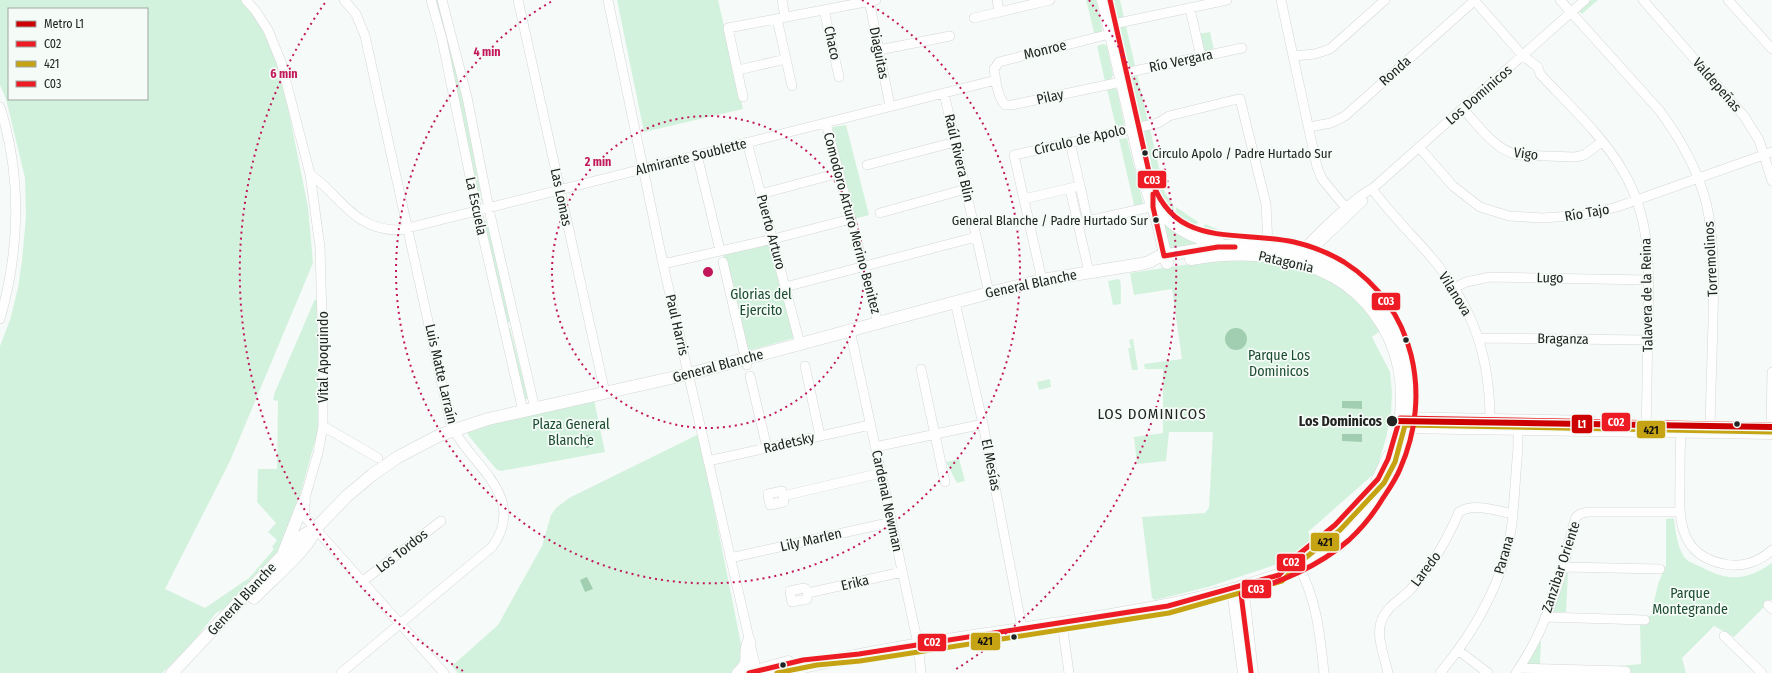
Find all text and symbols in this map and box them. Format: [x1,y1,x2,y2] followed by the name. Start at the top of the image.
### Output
[8,8,148,100] legend
[44,17,84,31] text: Metro L1
[820,24,844,62] street label: Chaco
[866,25,892,81] street label: Diaguitas
[1022,36,1068,64] street label: Monroe
[44,37,61,51] text: C02
[473,45,501,59] text: 4 min
[1148,46,1215,76] street label: Río Vergara
[1376,52,1414,90] street label: Ronda
[1689,55,1745,115] street label: Valdepeñas
[44,57,59,71] text: 421
[1442,62,1516,128] street label: Los Dominicos
[270,67,298,81] text: 6 min
[44,77,61,91] text: C03
[1035,85,1066,108] street label: Pilay
[941,112,977,204] street label: Raúl Rivera Blin
[1033,121,1127,159] street label: Círculo de Apolo
[820,130,885,316] street label: Comodoro Arturo Merino Benitez
[634,135,748,179] street label: Almirante Soublette
[1513,144,1539,164] street label: Vigo
[1152,146,1333,161] place label: Circulo Apolo / Padre Hurtado Sur
[1140,148,1150,158] marker: Circulo Apolo / Padre Hurtado Sur
[584,155,611,169] text: 2 min
[547,166,575,228] street label: Las Lomas
[1137,170,1167,189] line badge: C03
[1144,174,1160,187] text: C03
[462,175,491,237] street label: La Escuela
[753,193,789,271] street label: Puerto Arturo
[1563,201,1611,225] street label: Río Tajo
[952,213,1148,228] place label: General Blanche / Padre Hurtado Sur
[1151,215,1161,225] marker: General Blanche / Padre Hurtado Sur
[1701,221,1721,297] street label: Torremolinos
[1638,238,1656,352] street label: Talavera de la Reina
[1257,247,1315,277] street label: Patagonia
[701,265,715,279] centre of rings
[984,266,1078,302] street label: General Blanche
[1435,269,1475,319] street label: Vilanova
[1536,269,1564,287] street label: Lugo
[730,286,792,319] park label: Glorias del Ejercito
[1371,292,1401,311] line badge: C03
[662,293,692,357] street label: Paul Harris
[1378,295,1394,308] text: C03
[315,311,332,403] street label: Vital Apoquindo
[421,322,461,426] street label: Luis Matte Larraín
[1537,330,1589,348] street label: Braganza
[1401,335,1411,345] unlabelled marker
[671,346,765,386] street label: General Blanche
[1248,347,1310,380] park label: Parque Los Dominicos
[1097,405,1207,423] district label: LOS DOMINICOS
[1601,412,1631,432] line badge: C02
[1299,413,1382,430] place label: Los Dominicos
[1385,414,1399,428] marker: Los Dominicos
[1571,414,1593,434] line badge: L1
[532,416,610,449] park label: Plaza General Blanche
[1608,416,1624,429] text: C02
[1578,418,1586,431] text: L1
[1732,419,1742,429] unlabelled marker
[1636,420,1666,439] line badge: 421
[1643,424,1659,437] text: 421
[762,429,817,457] street label: Radetsky
[978,438,1004,492] street label: El Mesías
[868,449,906,553] street label: Cardenal Newman
[1538,519,1584,615] street label: Zanzibar Oriente
[779,525,843,555] street label: Lily Marlen
[373,526,431,576] street label: Los Tordos
[1310,532,1340,552] line badge: 421
[1490,534,1518,576] street label: Parana
[1317,536,1333,549] text: 421
[1407,548,1445,590] street label: Laredo
[1276,553,1306,572] line badge: C02
[1283,556,1299,569] text: C02
[204,559,280,639] street label: General Blanche
[839,572,871,594] street label: Erika
[1241,579,1272,599] line badge: C03
[1248,583,1264,596] text: C03
[1652,585,1728,618] park label: Parque Montegrande
[970,632,1001,651] line badge: 421
[1009,632,1019,642] unlabelled marker
[917,633,947,652] line badge: C02
[977,635,993,648] text: 421
[924,636,940,649] text: C02
[778,660,788,670] unlabelled marker

